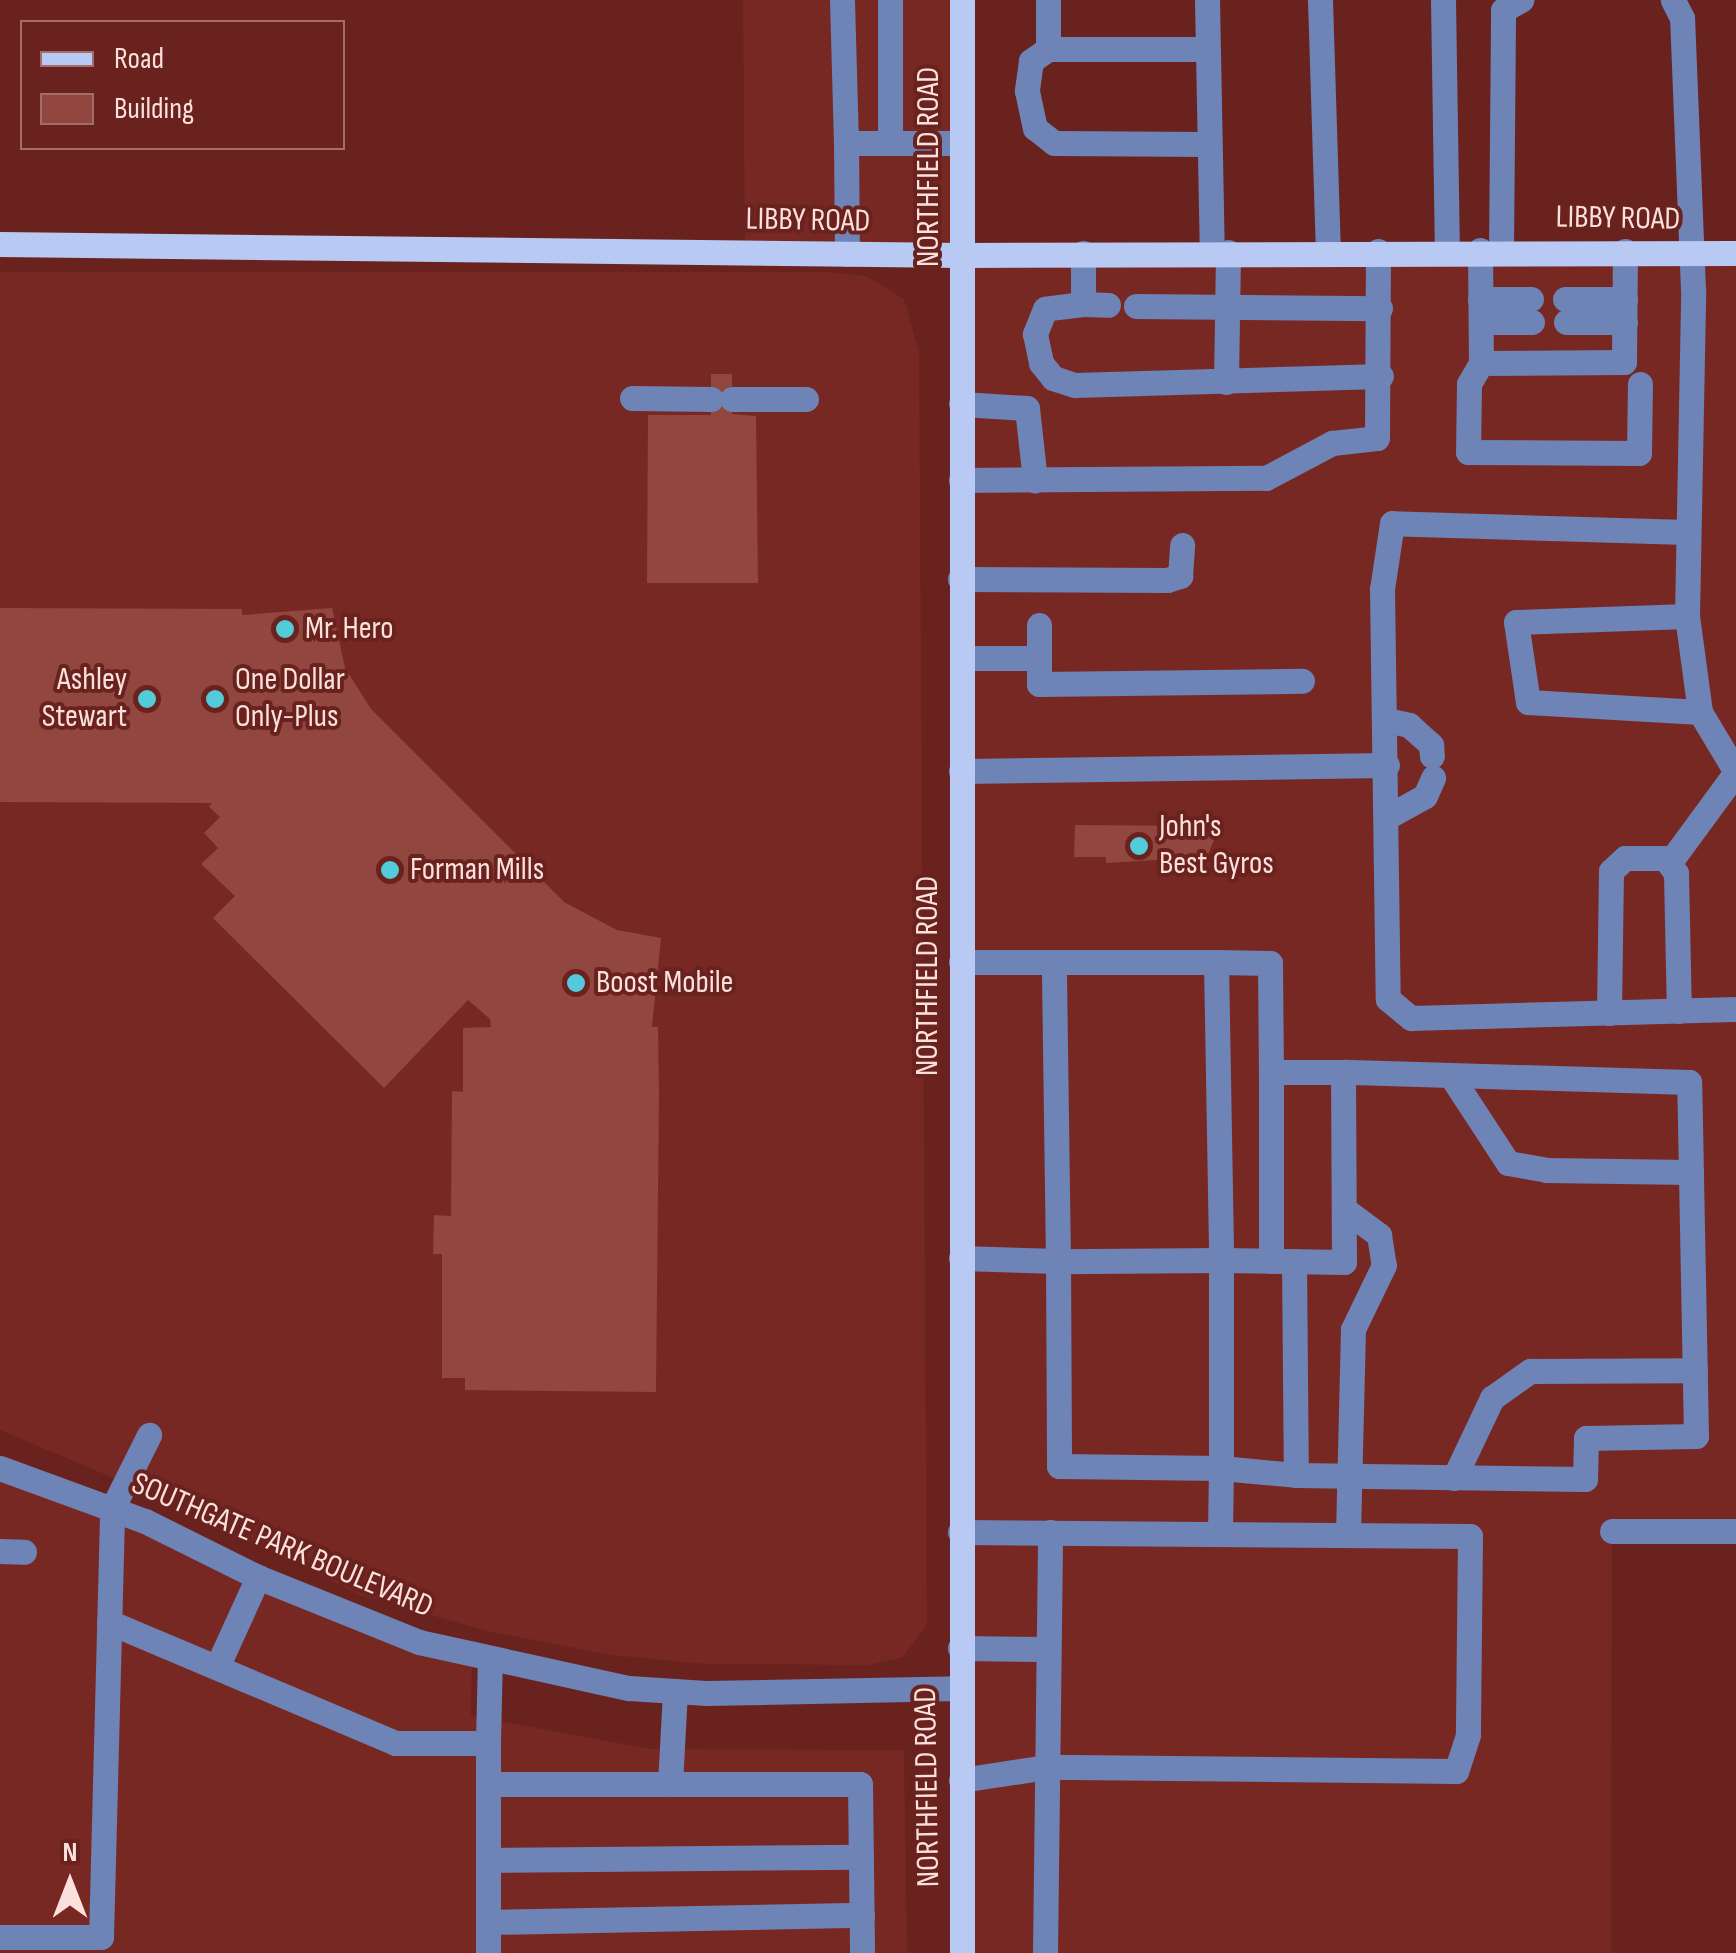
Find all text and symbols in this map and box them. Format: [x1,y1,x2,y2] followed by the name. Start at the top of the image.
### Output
[20,20,345,150] legend
[114,41,164,77] text: Road
[910,67,948,267] street label: NORTHFIELD ROAD
[114,91,194,127] text: Building
[1555,199,1681,239] street label: LIBBY ROAD
[745,201,871,241] street label: LIBBY ROAD
[305,610,394,648] place label: Mr. Hero
[274,618,296,640] marker: Mr. Hero
[42,662,127,737] place label: Ashley Stewart
[235,662,345,737] place label: One Dollar Only-Plus
[136,688,158,710] marker: Ashley Stewart
[204,688,226,710] marker: One Dollar Only-Plus
[1159,809,1274,884] place label: John's Best Gyros
[1128,835,1150,857] marker: John's Best Gyros
[410,851,544,889] place label: Forman Mills
[379,859,401,881] marker: Forman Mills
[909,876,947,1076] street label: NORTHFIELD ROAD
[596,964,733,1002] place label: Boost Mobile
[565,972,587,994] marker: Boost Mobile
[126,1465,438,1627] street label: SOUTHGATE PARK BOULEVARD
[907,1687,949,1887] street label: NORTHFIELD ROAD
[20,1833,120,1933] north arrow
[63,1836,77,1869] text: N

